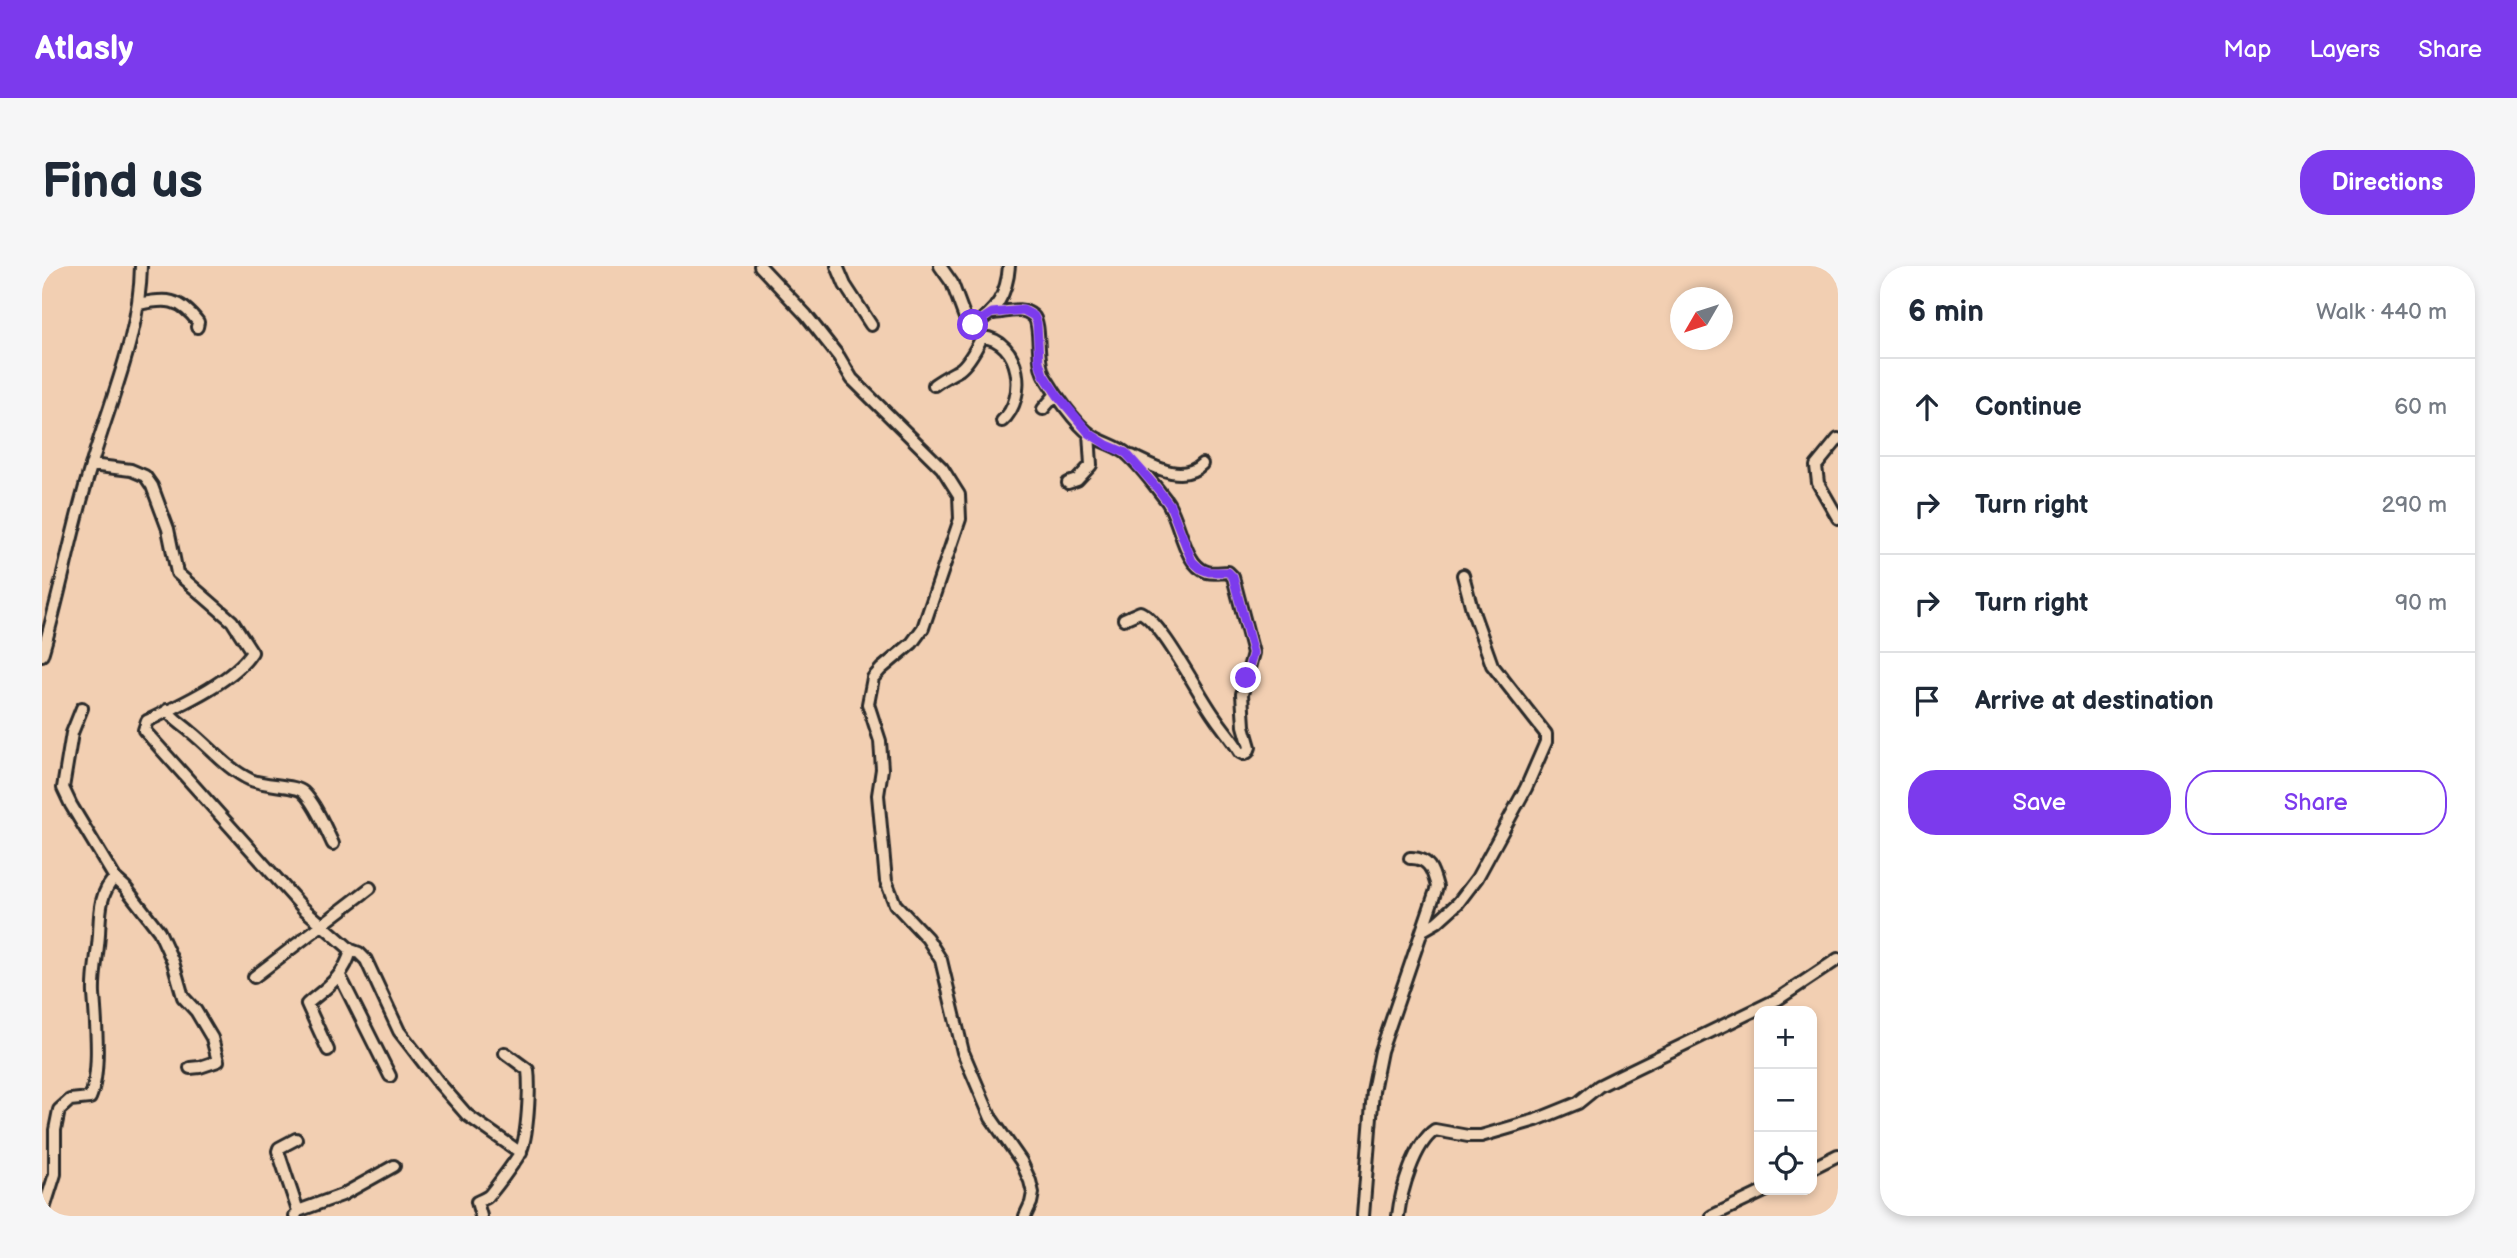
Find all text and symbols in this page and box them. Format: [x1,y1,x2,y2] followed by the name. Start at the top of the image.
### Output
[35,29,133,69] text: Atlasly
[2223,35,2271,64] text: Map
[2309,35,2380,64] text: Layers
[2418,35,2482,64] text: Share
[2300,150,2475,215] button: Directions
[42,153,203,212] text: Find us
[1670,287,1733,350] north arrow
[1908,294,1984,330] text: 6 min
[2316,298,2447,326] text: Walk · 440 m
[957,309,988,340] route start
[1908,388,1946,426] icon: ahead
[1975,392,2082,423] text: Continue
[2394,393,2447,421] text: 60 m
[1908,486,1946,524] icon: right
[1975,490,2088,521] text: Turn right
[2381,491,2447,519] text: 290 m
[1908,584,1946,622] icon: right
[1975,588,2088,619] text: Turn right
[2395,589,2447,617] text: 90 m
[1230,662,1261,693] route end
[1908,682,1946,720] icon: arrive
[1975,686,2214,717] text: Arrive at destination
[1908,770,2171,835] button: Save
[2185,770,2447,835] button: Share
[1754,1006,1817,1195] map controls
[1754,1006,1817,1069] button: +
[1754,1069,1817,1132] button: −
[1754,1132,1817,1195] button: locate

